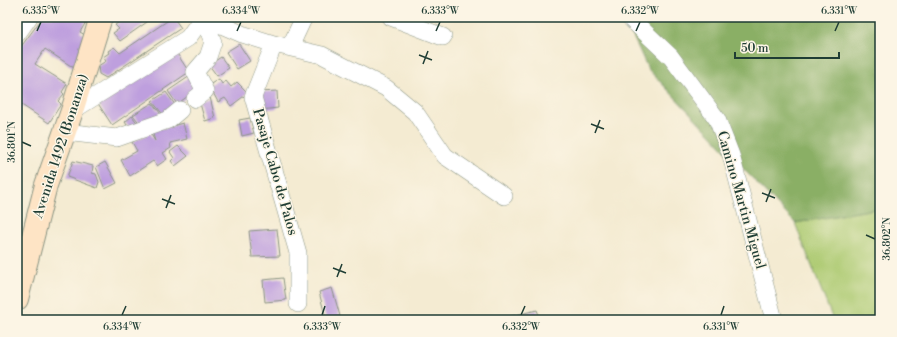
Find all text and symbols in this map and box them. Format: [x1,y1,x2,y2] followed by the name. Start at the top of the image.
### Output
[22,5,61,17] text: 6.335°W
[222,5,261,17] text: 6.334°W
[421,5,460,17] text: 6.333°W
[621,5,660,17] text: 6.332°W
[821,5,858,17] text: 6.331°W
[735,34,839,60] scale bar
[741,41,769,56] text: 50 m
[29,72,93,221] street label: Avenida 1492 (Bonanza)
[248,107,302,237] street label: Pasaje Cabo de Palos
[6,121,18,163] text: 36.801°N
[713,129,769,271] street label: Camino Martin Miguel
[881,217,893,261] text: 36.802°N
[103,321,142,333] text: 6.334°W
[303,321,342,333] text: 6.333°W
[502,321,541,333] text: 6.332°W
[703,321,740,333] text: 6.331°W

